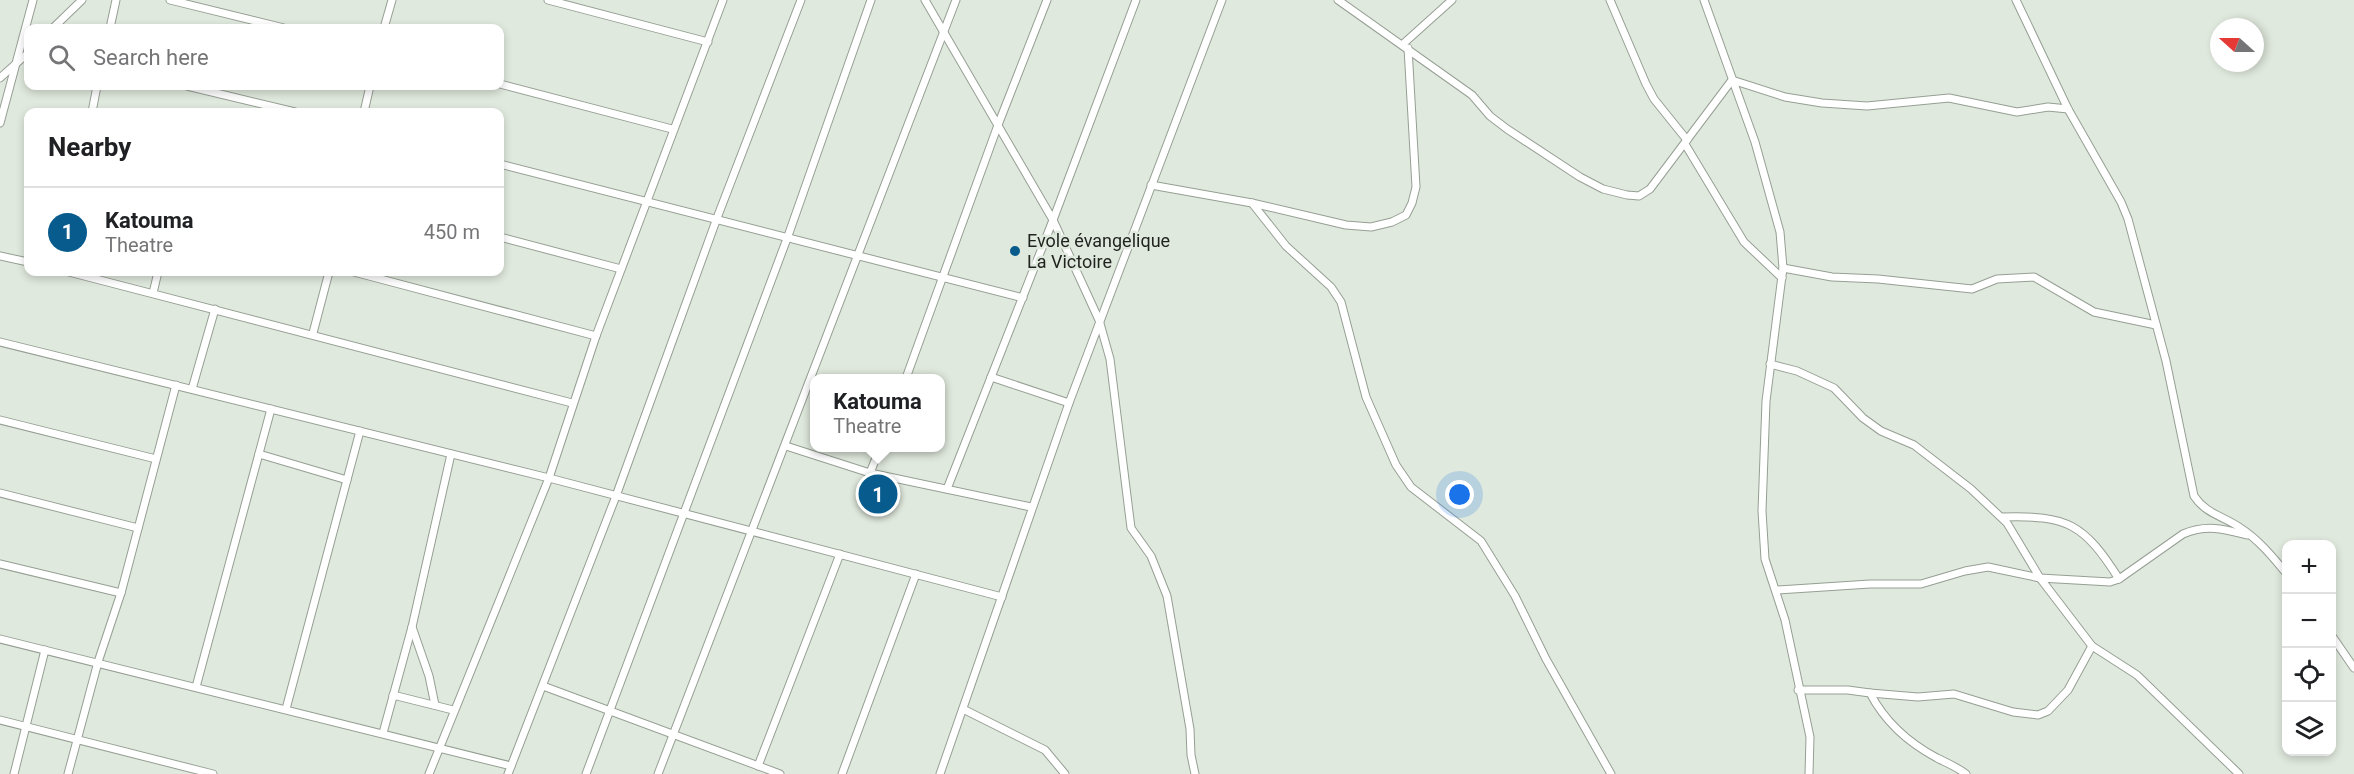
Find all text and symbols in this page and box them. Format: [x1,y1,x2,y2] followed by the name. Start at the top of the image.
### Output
[2210,18,2264,72] north arrow
[24,24,504,90] search box
[45,41,78,74] icon: search
[93,45,209,70] text: Search here
[48,132,131,162] text: Nearby
[105,208,194,233] text: Katouma
[62,220,73,244] text: 1
[424,220,480,244] text: 450 m
[1027,230,1170,272] place label: Evole évangelique La Victoire
[105,233,173,257] text: Theatre
[1008,244,1022,258] marker: Evole évangelique La Victoire
[810,374,945,452] popup
[833,389,922,414] text: Katouma
[833,414,901,438] text: Theatre
[858,472,898,516] pin: 1
[1445,480,1474,509] your location
[2282,540,2336,756] map controls
[2282,540,2336,594] button: +
[2282,594,2336,648] button: −
[2282,648,2336,702] button: locate
[2282,702,2336,756] button: layers

